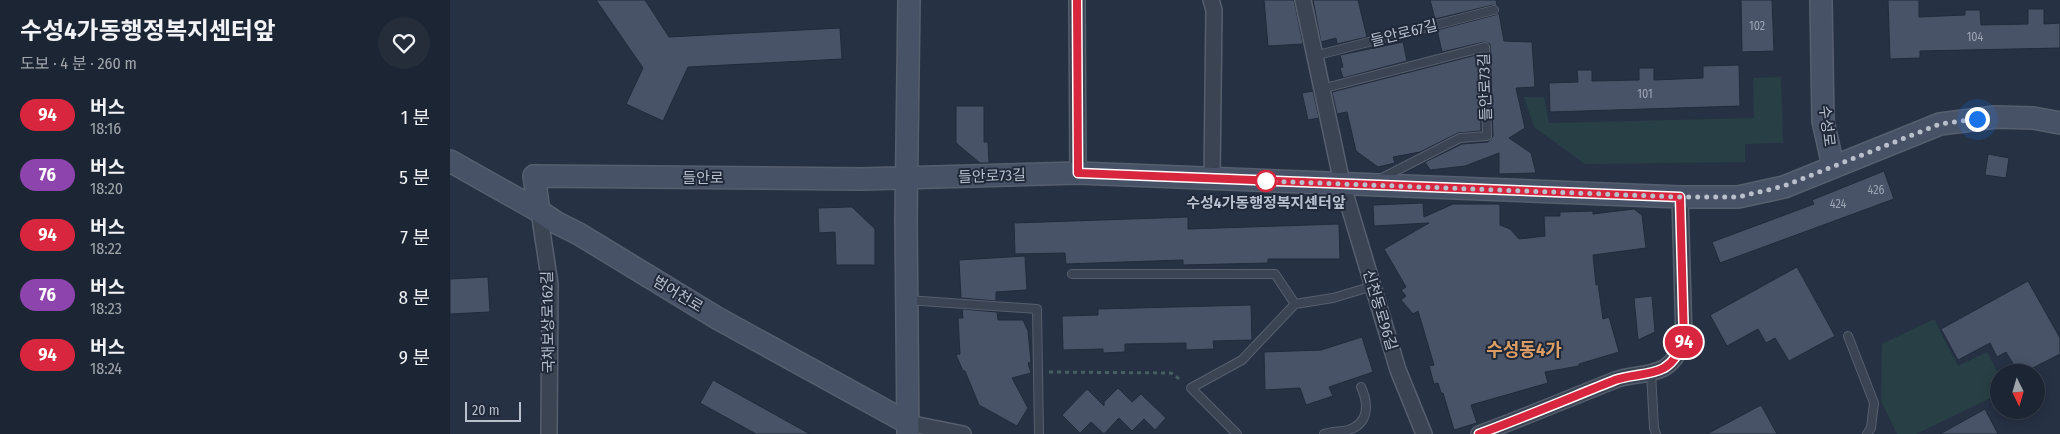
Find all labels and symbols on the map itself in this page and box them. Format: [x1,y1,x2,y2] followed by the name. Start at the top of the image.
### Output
[1369,16,1439,50] street label: 들안로67길
[1749,19,1765,33] house number: 102
[1967,30,1984,44] house number: 104
[1475,53,1495,121] street label: 들안로73길
[1637,87,1653,101] house number: 101
[1816,104,1838,148] street label: 수성로
[1965,107,1990,132] your location
[958,166,1026,186] street label: 들안로73길
[682,169,724,187] street label: 들안로
[1255,170,1277,192] marker: 수성4가동행정복지센터앞
[1868,183,1884,197] house number: 426
[1186,194,1346,212] place label: 수성4가동행정복지센터앞
[1830,197,1846,211] house number: 424
[1359,267,1401,353] street label: 신천동로96길
[538,271,558,373] street label: 국채보상로162길
[650,272,706,316] street label: 범어천로
[1662,326,1706,358] line badge: 94
[1486,339,1562,361] district label: 수성동4가
[1990,364,2045,419] north arrow
[465,399,521,422] scale bar

